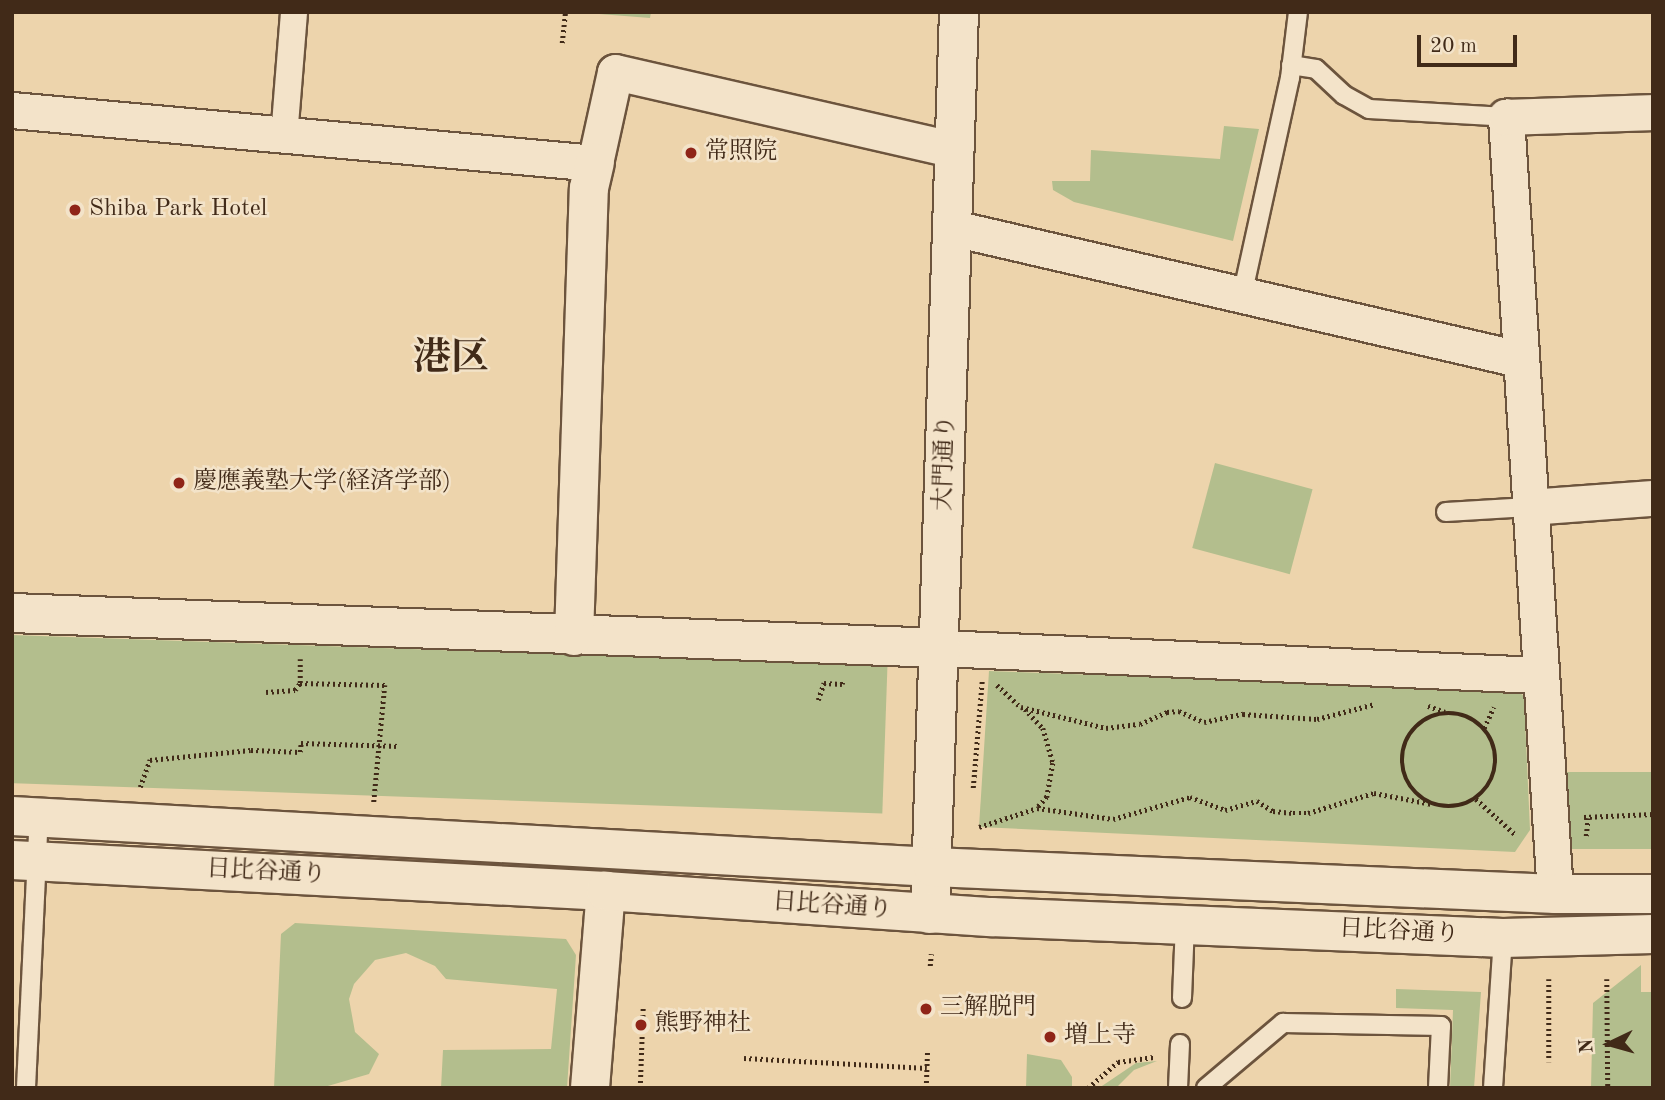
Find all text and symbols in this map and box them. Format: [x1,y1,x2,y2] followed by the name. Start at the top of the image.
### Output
[1420,21,1520,65] scale bar
[1430,36,1477,57] text: 20 m
[705,139,777,167] place label: 常照院
[683,145,699,161] marker: 常照院
[89,196,267,224] place label: Shiba Park Hotel
[67,202,83,218] marker: Shiba Park Hotel
[413,337,489,383] district label: 港区
[930,415,962,511] street label: 大門通り
[193,469,451,497] place label: 慶應義塾大学(経済学部)
[171,475,187,491] marker: 慶應義塾大学(経済学部)
[205,855,327,891] street label: 日比谷通り
[771,888,893,926] street label: 日比谷通り
[1338,915,1460,951] street label: 日比谷通り
[940,995,1036,1023] place label: 三解脱門
[918,1001,934,1017] marker: 三解脱門
[1574,1009,1644,1079] north arrow
[655,1011,751,1039] place label: 熊野神社
[633,1017,649,1033] marker: 熊野神社
[1064,1023,1136,1051] place label: 増上寺
[1042,1029,1058,1045] marker: 増上寺
[1577,1038,1598,1054] text: N

